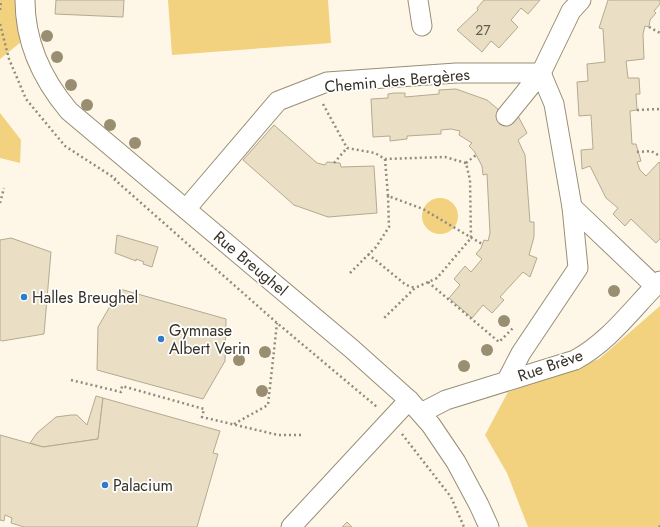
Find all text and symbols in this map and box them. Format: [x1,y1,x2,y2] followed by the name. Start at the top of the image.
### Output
[475,20,491,40] house number: 27
[323,63,471,98] street label: Chemin des Bergères
[209,225,293,301] street label: Rue Breughel
[32,286,138,309] place label: Halles Breughel
[19,292,29,302] marker: Halles Breughel
[169,319,250,360] place label: Gymnase Albert Verin
[156,334,166,344] marker: Gymnase Albert Verin
[514,344,586,387] street label: Rue Brève
[113,474,173,497] place label: Palacium
[100,480,110,490] marker: Palacium

